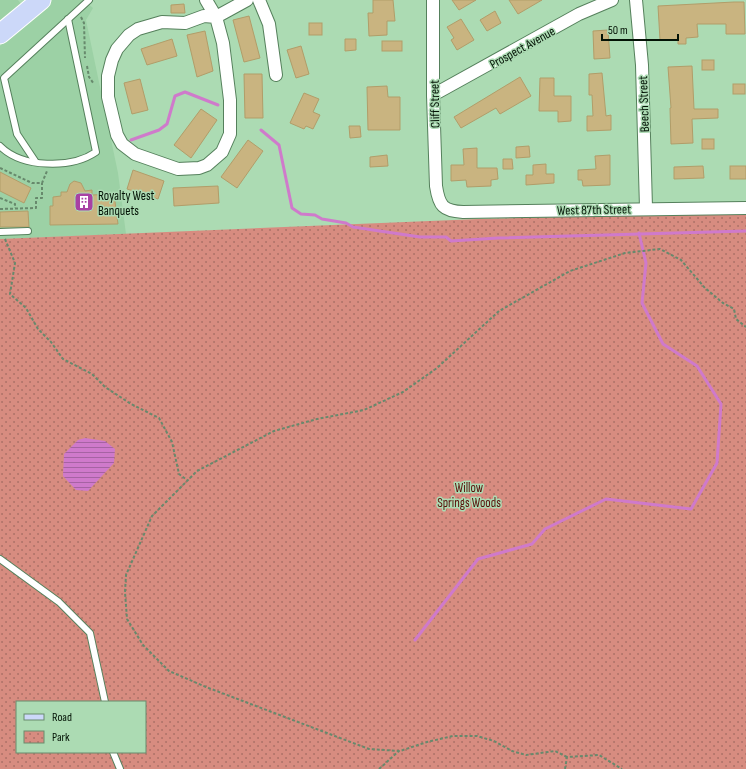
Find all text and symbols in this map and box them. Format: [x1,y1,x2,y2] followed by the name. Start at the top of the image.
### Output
[602,16,678,42] scale bar
[487,23,558,72] street label: Prospect Avenue
[608,23,628,38] text: 50 m
[635,75,653,132] street label: Beech Street
[427,80,443,128] street label: Cliff Street
[98,188,155,219] place label: Royalty West Banquets
[73,191,95,213] building icon: Royalty West Banquets
[557,201,631,219] street label: West 87th Street
[437,480,501,511] park label: Willow Springs Woods
[16,701,146,753] legend
[52,710,72,725] text: Road
[52,730,70,745] text: Park

